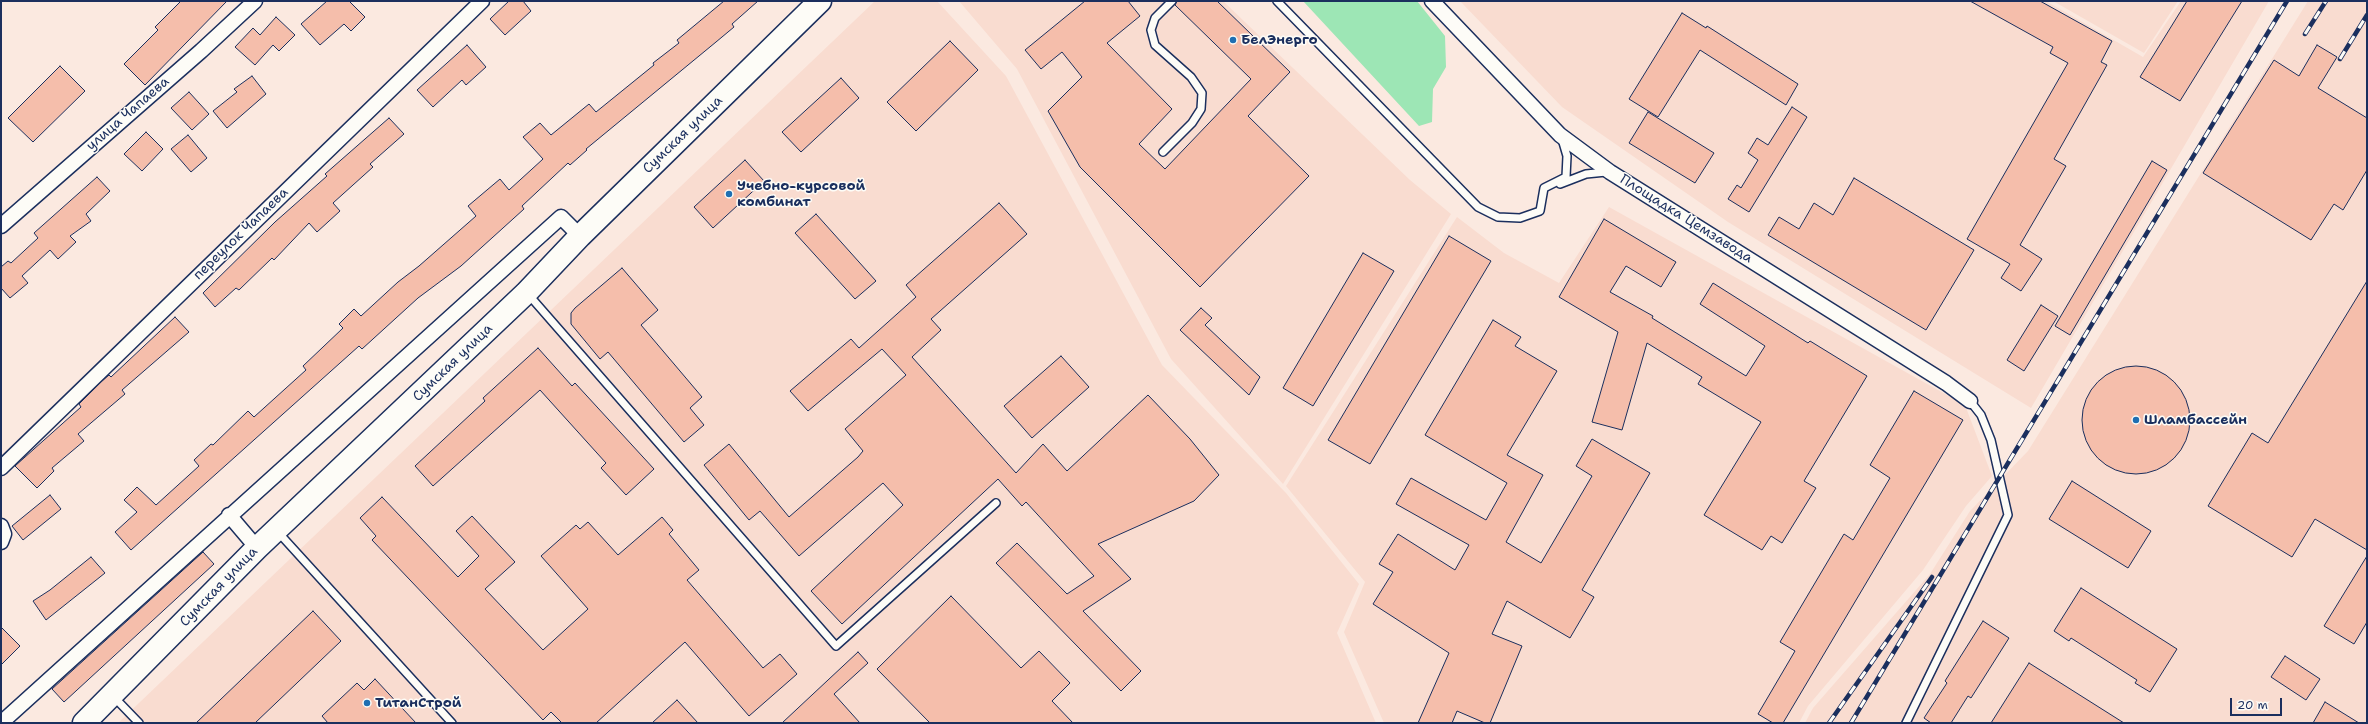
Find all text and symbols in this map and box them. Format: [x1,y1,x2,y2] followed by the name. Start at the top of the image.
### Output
[1241,32,1318,48] place label: БелЭнерго
[1228,35,1238,45] marker: БелЭнерго
[83,73,173,155] street label: улица Чапаева
[640,93,726,177] street label: Сумская улица
[1616,171,1756,267] street label: Площадка Цемзавода
[737,178,865,210] place label: Учебно-курсовой комбинат
[190,184,292,284] street label: переулок Чапаева
[724,189,734,199] marker: Учебно-курсовой комбинат
[410,321,496,405] street label: Сумская улица
[2144,412,2247,428] place label: Шламбассейн
[2131,415,2141,425] marker: Шламбассейн
[177,544,261,630] street label: Сумская улица
[2232,690,2284,716] scale bar
[375,695,461,711] place label: ТитанСтрой
[2237,697,2268,713] text: 20 m
[362,698,372,708] marker: ТитанСтрой

